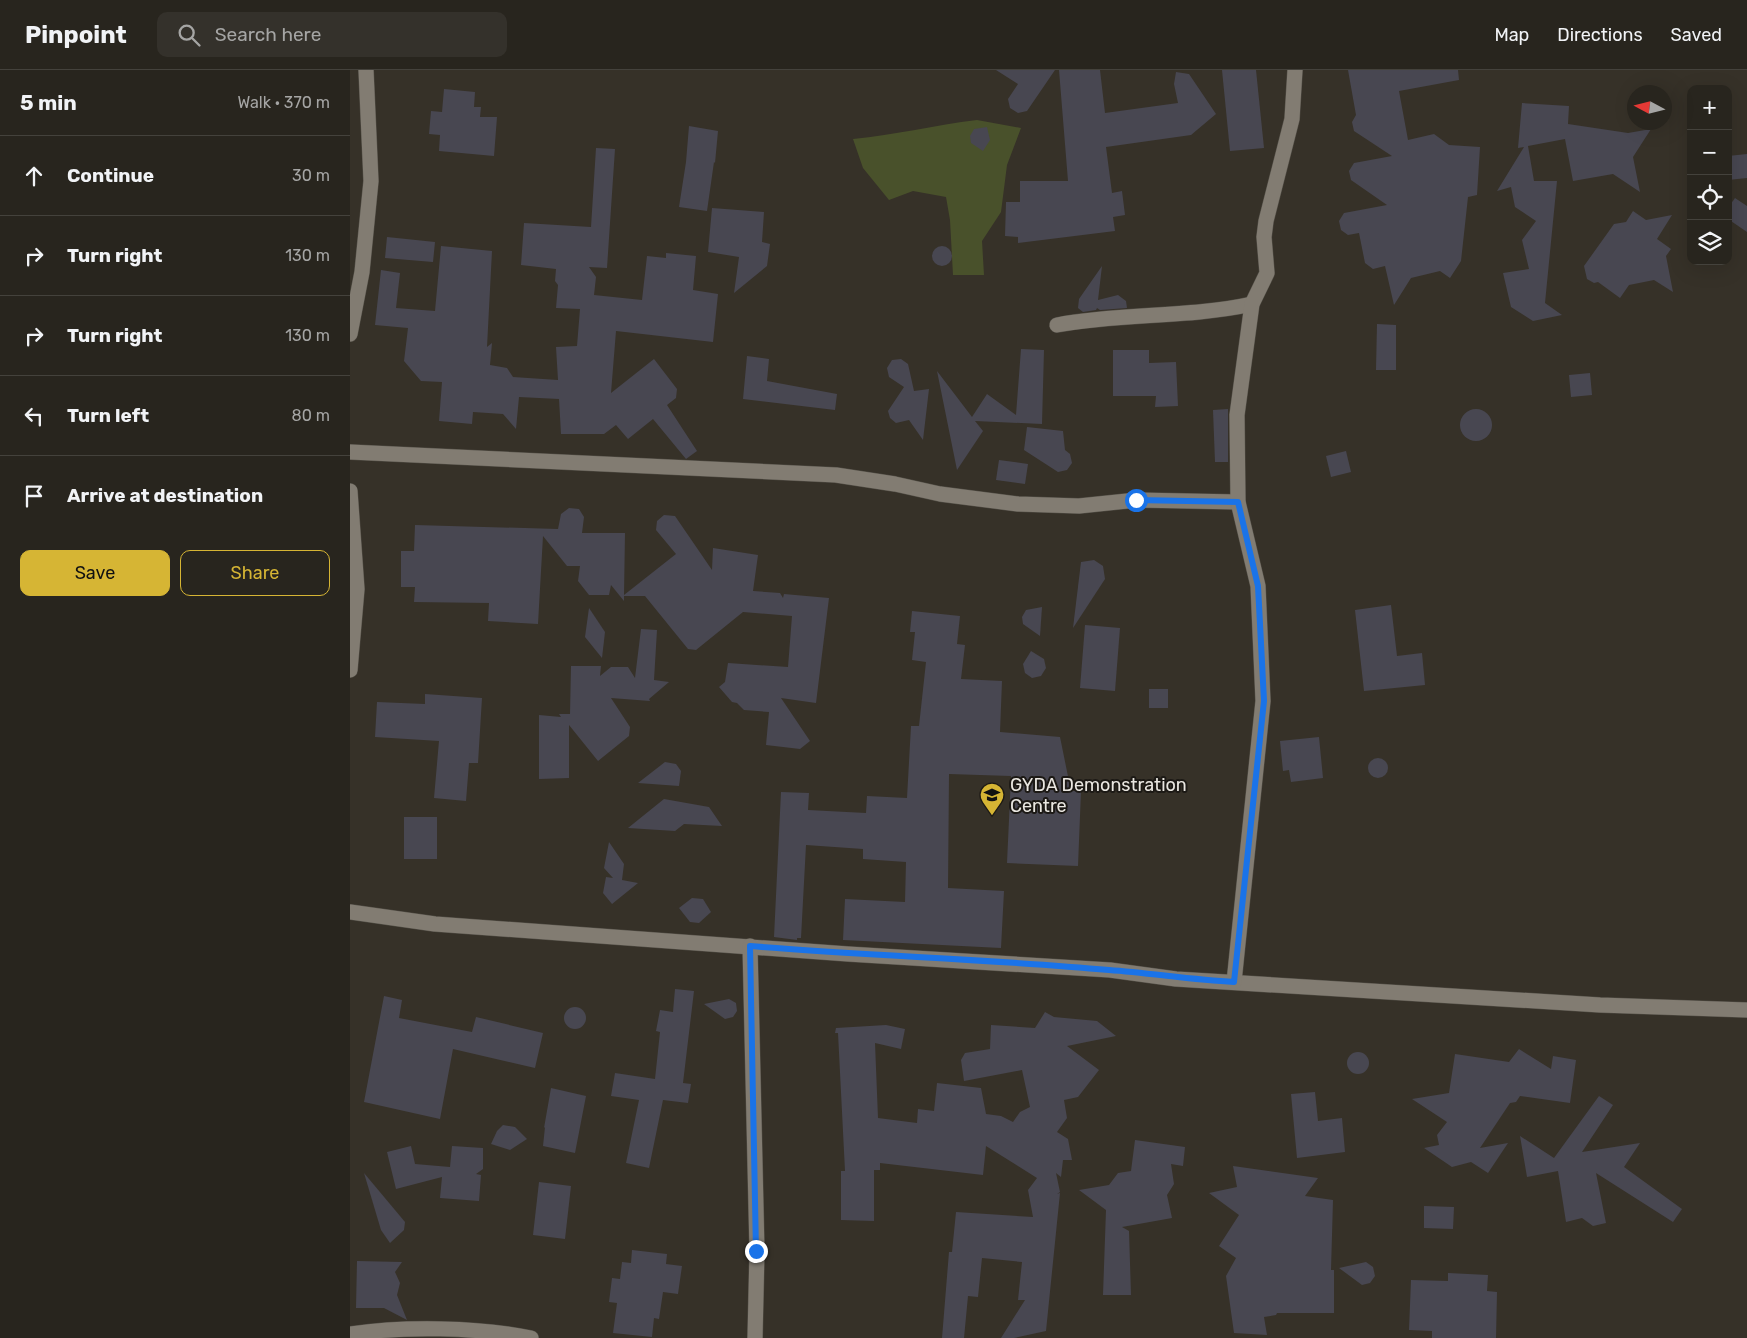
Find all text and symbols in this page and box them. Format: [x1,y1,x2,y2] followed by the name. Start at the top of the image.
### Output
[157,12,507,57] search box
[25,21,127,49] text: Pinpoint
[175,21,203,49] icon: search
[215,23,321,46] text: Search here
[1494,24,1529,46] text: Map
[1557,24,1643,46] text: Directions
[1671,24,1722,46] text: Saved
[1627,85,1672,130] north arrow
[1687,85,1732,265] map controls
[1687,85,1732,130] button: +
[20,90,77,115] text: 5 min
[237,93,330,112] text: Walk · 370 m
[1687,130,1732,175] button: −
[20,162,48,190] icon: ahead
[67,164,154,187] text: Continue
[292,166,330,185] text: 30 m
[1687,175,1732,220] button: locate
[1687,220,1732,265] button: layers
[20,242,48,270] icon: right
[67,244,162,267] text: Turn right
[285,246,330,265] text: 130 m
[20,322,48,350] icon: right
[67,324,162,347] text: Turn right
[285,326,330,345] text: 130 m
[20,402,48,430] icon: left
[67,404,149,427] text: Turn left
[292,406,330,425] text: 80 m
[20,482,48,510] icon: arrive
[67,484,263,507] text: Arrive at destination
[1125,489,1148,512] route start
[20,550,170,596] button: Save
[180,550,330,596] button: Share
[1010,774,1187,817] place label: GYDA Demonstration Centre
[979,782,1005,816] school or university icon: GYDA Demonstration Centre
[745,1240,768,1263] route end

